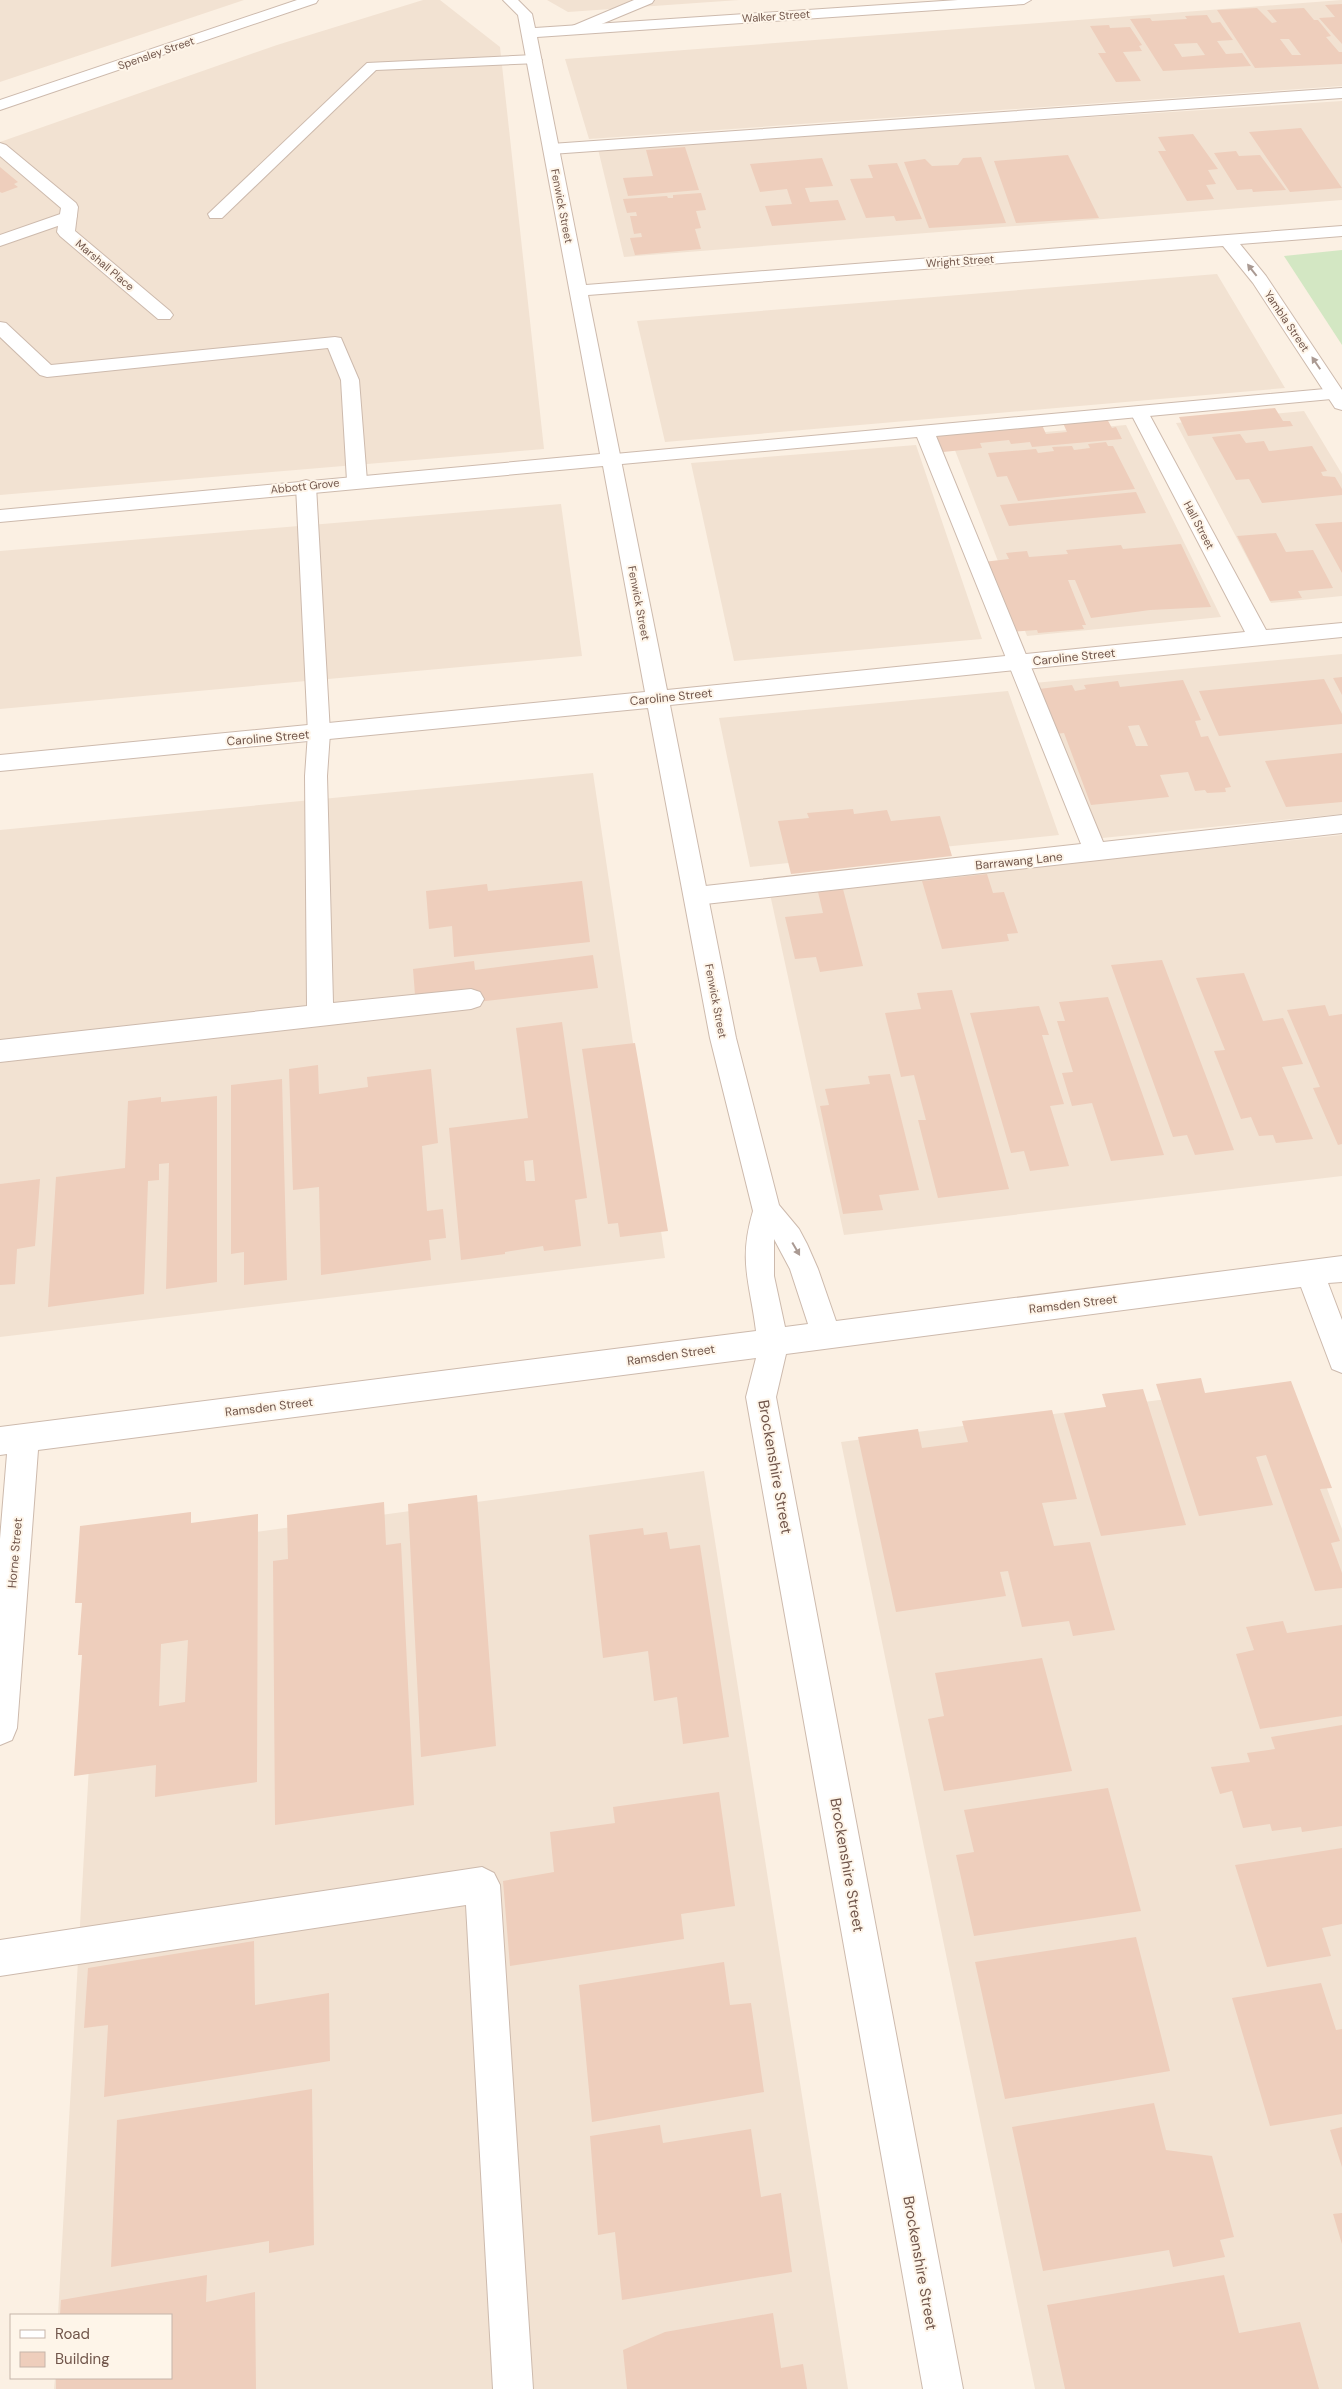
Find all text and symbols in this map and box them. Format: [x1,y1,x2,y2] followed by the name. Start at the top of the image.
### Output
[742,7,810,25] street label: Walker Street
[116,33,196,73] street label: Spensley Street
[548,168,576,244] street label: Fenwick Street
[73,236,137,294] street label: Marshall Place
[926,252,994,270] street label: Wright Street
[1247,264,1258,277] one-way arrow
[1261,288,1313,354] street label: Yambla Street
[1311,356,1320,370] one-way arrow
[270,475,340,497] street label: Abbott Grove
[1180,499,1218,551] street label: Hall Street
[625,565,653,641] street label: Fenwick Street
[1032,645,1116,669] street label: Caroline Street
[629,685,713,709] street label: Caroline Street
[226,726,310,750] street label: Caroline Street
[974,848,1064,874] street label: Barrawang Lane
[702,963,730,1039] street label: Fenwick Street
[791,1242,800,1255] one-way arrow
[1028,1291,1118,1317] street label: Ramsden Street
[626,1341,716,1369] street label: Ramsden Street
[224,1394,314,1420] street label: Ramsden Street
[753,1398,797,1536] street label: Brockenshire Street
[4,1517,26,1589] street label: Horne Street
[825,1796,869,1934] street label: Brockenshire Street
[898,2194,942,2332] street label: Brockenshire Street
[10,2314,172,2379] legend
[55,2324,90,2344] text: Road
[55,2349,110,2369] text: Building

